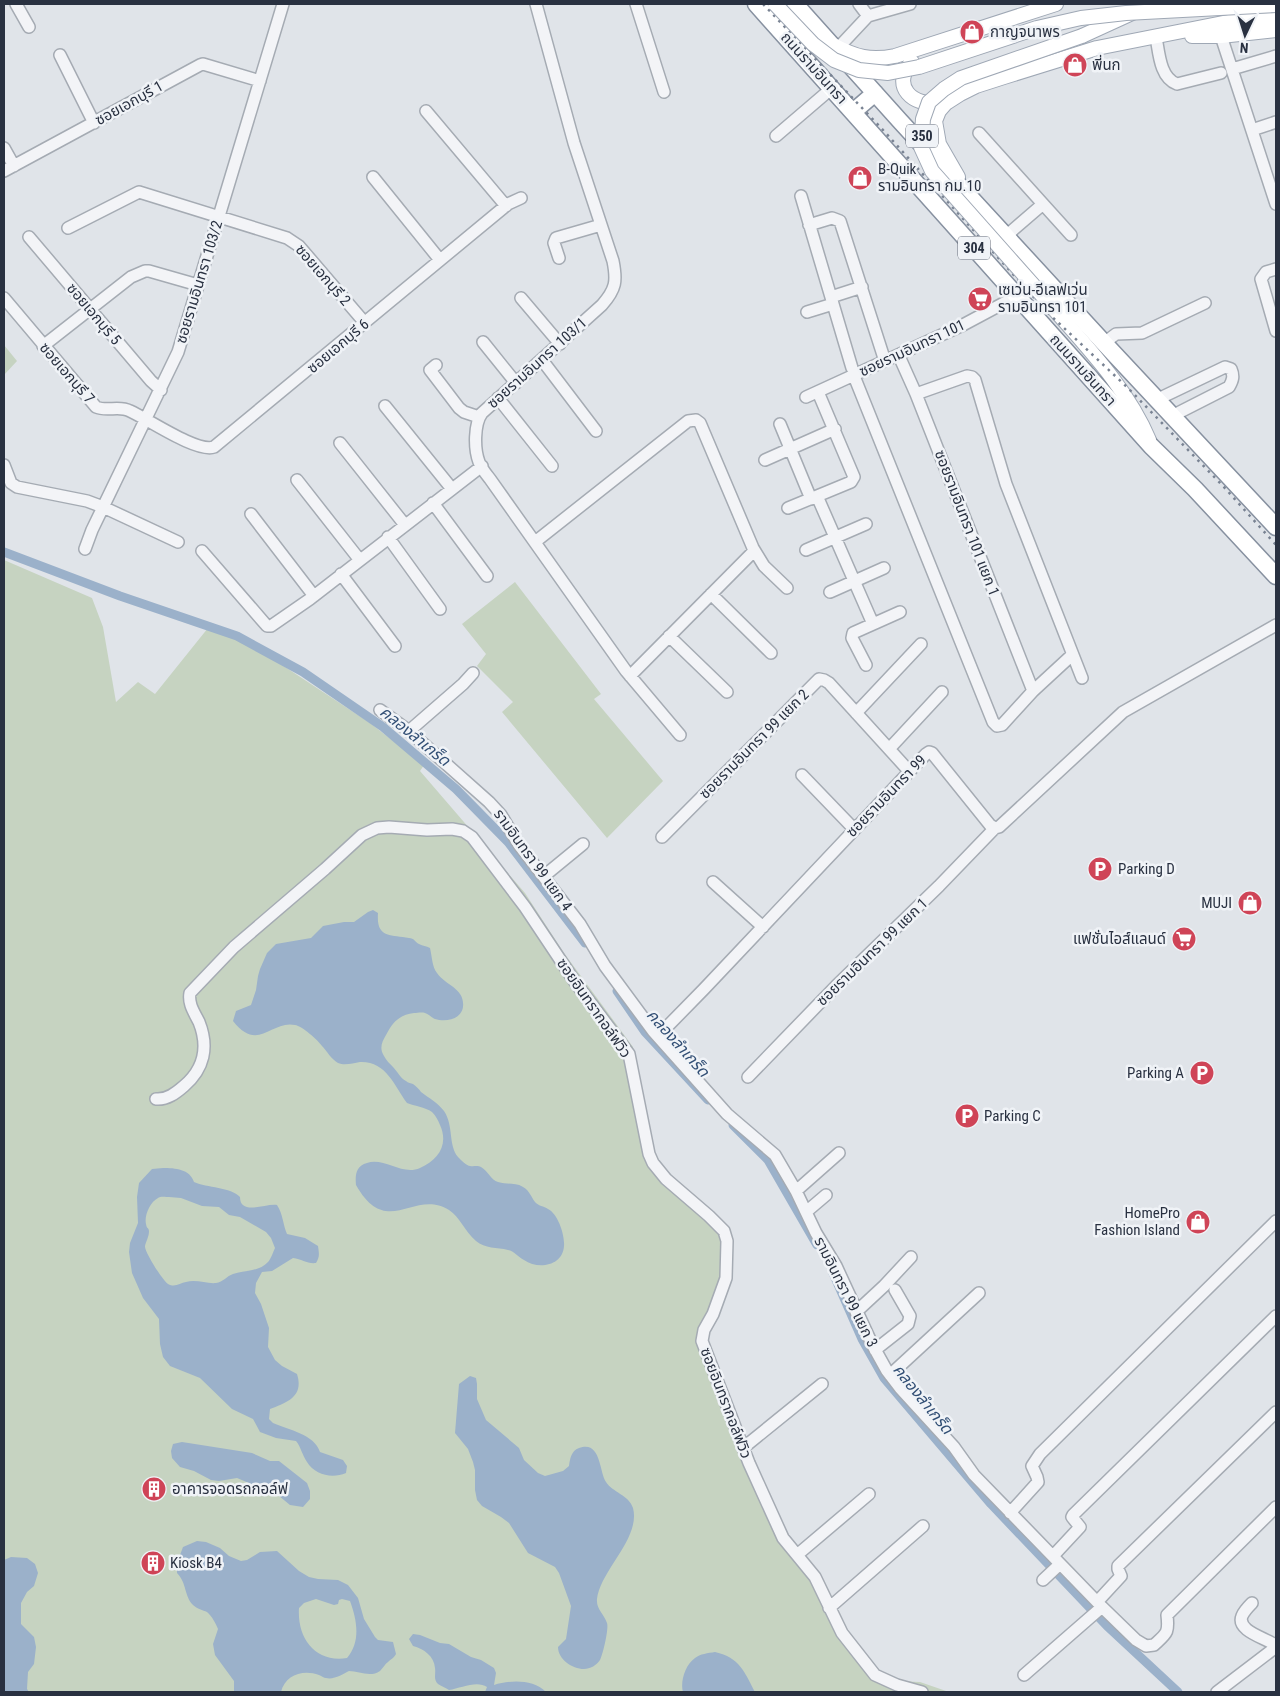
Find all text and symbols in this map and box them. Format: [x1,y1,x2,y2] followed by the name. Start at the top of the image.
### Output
[1220,10,1270,60] north arrow
[959,19,985,45] shop icon: กาญจนาพร
[990,23,1060,41] place label: กาญจนาพร
[777,28,851,108] street label: ถนนรามอินทรา
[1239,40,1249,56] text: N
[1062,52,1088,78] shop icon: พี่นก
[1092,54,1121,74] place label: พี่นก
[92,77,166,129] street label: ซอยเอกบุรี 1
[906,124,938,148] road number: 350
[878,160,981,195] place label: B-Quik รามอินทรา กม.10
[847,165,873,191] shop icon: B-Quik รามอินทรา กม.10
[172,218,226,346] street label: ซอยรามอินทรา 103/2
[958,237,990,260] road number: 304
[292,241,354,309] street label: ซอยเอกบุรี 2
[63,279,125,349] street label: ซอยเอกบุรี 5
[998,281,1088,316] place label: เซเว่น-อีเลฟเว่น รามอินทรา 101
[967,286,993,312] supermarket icon: เซเว่น-อีเลฟเว่น รามอินทรา 101
[484,314,590,412] street label: ซอยรามอินทรา 103/1
[303,315,373,377] street label: ซอยเอกบุรี 6
[856,316,968,380] street label: ซอยรามอินทรา 101
[1046,330,1120,410] street label: ถนนรามอินทรา
[36,339,98,407] street label: ซอยเอกบุรี 7
[931,448,1003,598] street label: ซอยรามอินทรา 101 แยก 1
[696,686,812,802] street label: ซอยรามอินทรา 99 แยก 2
[376,702,455,771] water label: คลองลำเกร็ด
[842,751,930,841] street label: ซอยรามอินทรา 99
[490,806,576,914] street label: รามอินทรา 99 แยก 4
[1087,856,1113,882] parking icon: Parking D
[1118,860,1175,878] place label: Parking D
[1237,890,1263,916] shop icon: MUJI
[813,894,931,1010] street label: ซอยรามอินทรา 99 แยก 1
[1201,894,1232,912] place label: MUJI
[1171,926,1197,952] supermarket icon: แฟชั่นไอส์แลนด์
[1073,929,1166,948] place label: แฟชั่นไอส์แลนด์
[553,955,635,1061] street label: ซอยอินทรากอล์ฟวิว
[643,1005,714,1082] water label: คลองลำเกร็ด
[1189,1060,1215,1086] parking icon: Parking A
[1127,1064,1184,1082] place label: Parking A
[954,1103,980,1129] parking icon: Parking C
[984,1107,1041,1125] place label: Parking C
[1094,1204,1180,1239] place label: HomePro Fashion Island
[1185,1209,1211,1235] shop icon: HomePro Fashion Island
[810,1234,882,1350] street label: รามอินทรา 99 แยก 3
[697,1345,755,1461] street label: ซอยอินทรากอล์ฟวิว
[889,1360,958,1439] water label: คลองลำเกร็ด
[141,1476,167,1502] building icon: อาคารจอดรถกอล์ฟ
[172,1480,288,1498] place label: อาคารจอดรถกอล์ฟ
[140,1550,166,1576] building icon: Kiosk B4
[170,1554,222,1572] place label: Kiosk B4

